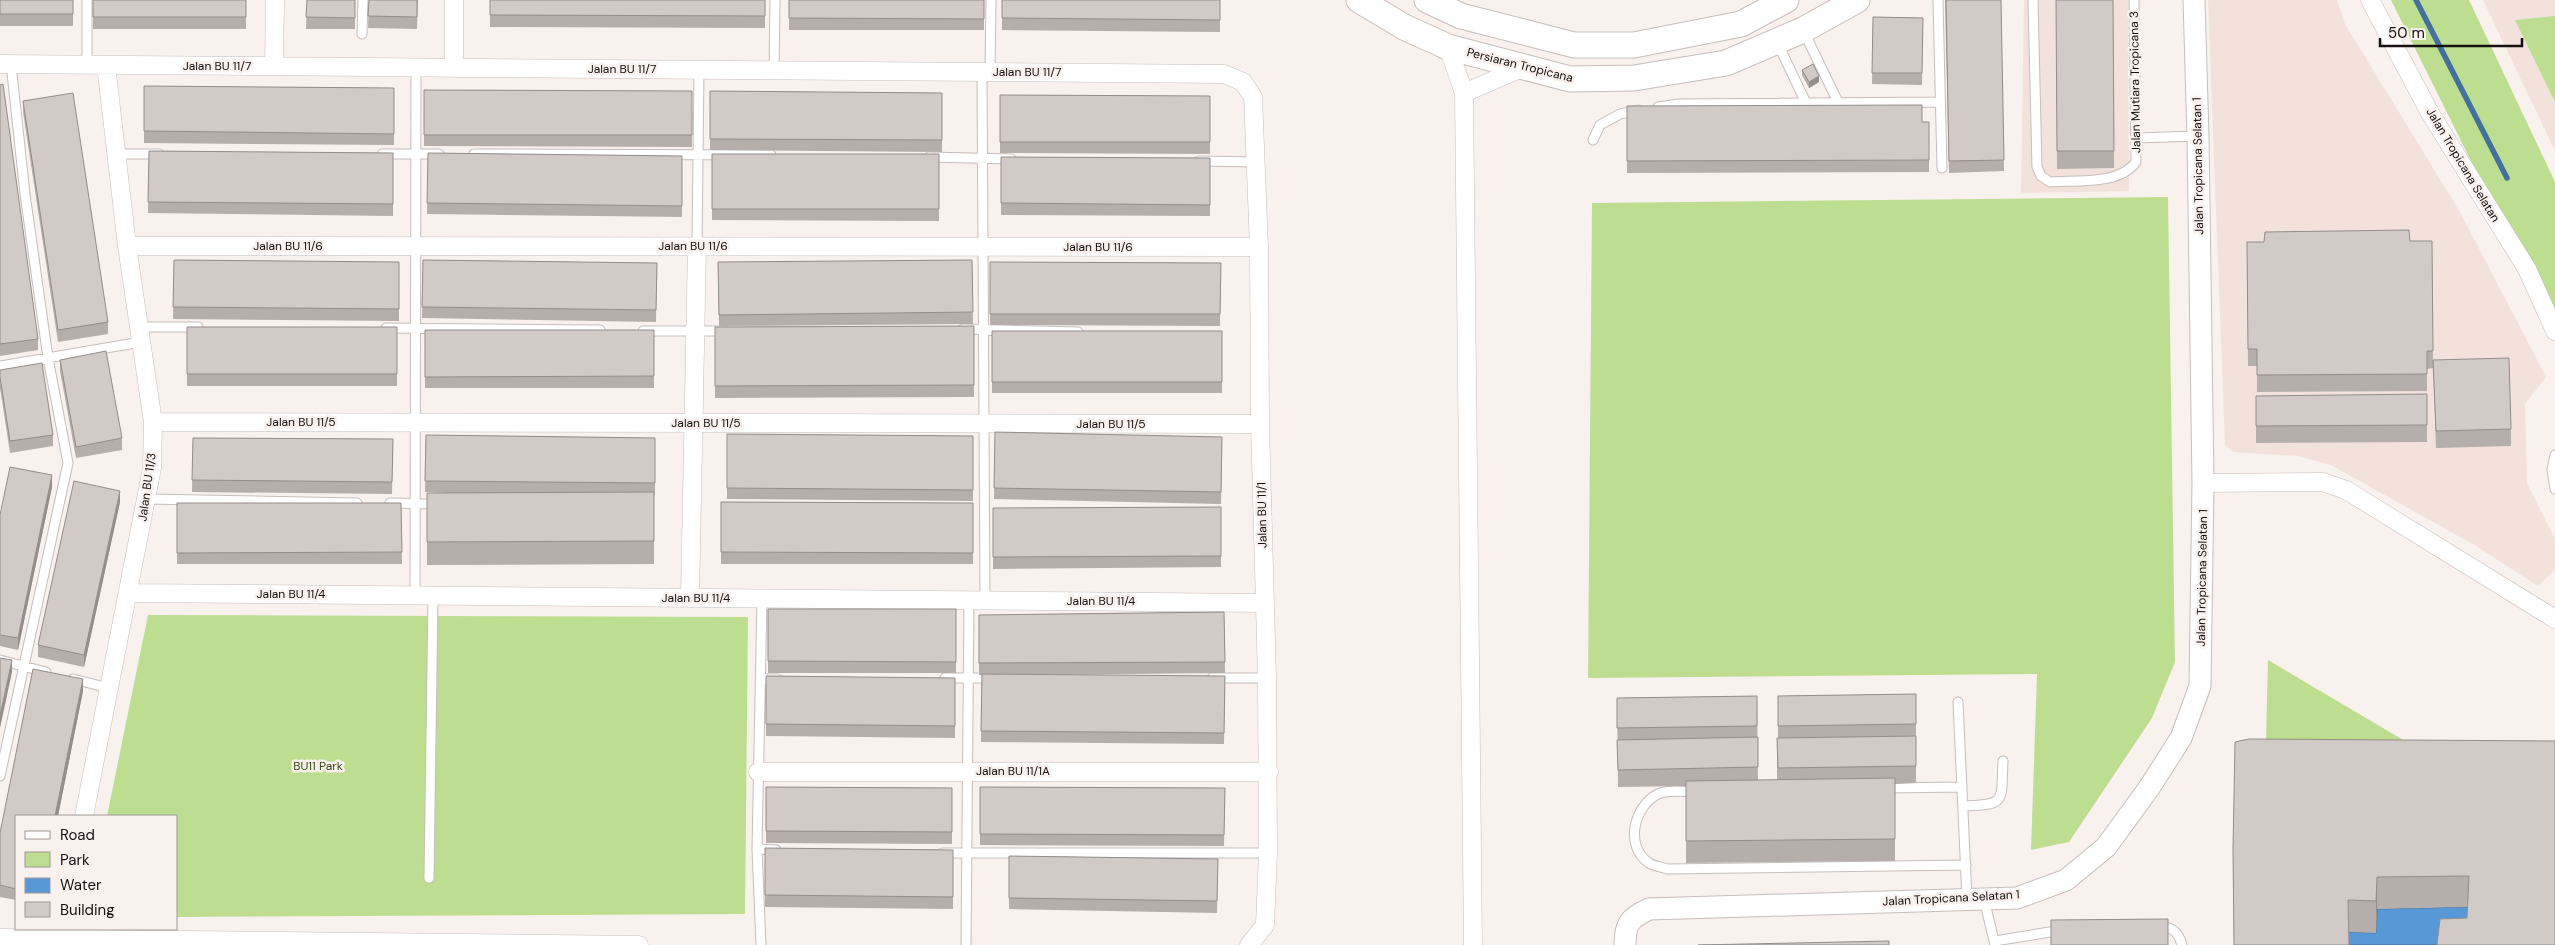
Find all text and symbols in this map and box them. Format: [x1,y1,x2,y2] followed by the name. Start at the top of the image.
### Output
[2126,11,2144,153] street label: Jalan Mutiara Tropicana 3
[2380,15,2522,47] scale bar
[2388,23,2425,43] text: 50 m
[1465,44,1575,86] street label: Persiaran Tropicana
[183,58,251,74] street label: Jalan BU 11/7
[588,61,656,77] street label: Jalan BU 11/7
[993,64,1061,80] street label: Jalan BU 11/7
[2189,97,2207,235] street label: Jalan Tropicana Selatan 1
[2423,105,2504,225] street label: Jalan Tropicana Selatan
[253,238,323,254] street label: Jalan BU 11/6
[658,238,728,254] street label: Jalan BU 11/6
[1063,239,1133,255] street label: Jalan BU 11/6
[266,414,336,430] street label: Jalan BU 11/5
[671,415,741,431] street label: Jalan BU 11/5
[1076,416,1146,432] street label: Jalan BU 11/5
[134,452,160,522] street label: Jalan BU 11/3
[1253,482,1271,548] street label: Jalan BU 11/1
[2193,509,2211,647] street label: Jalan Tropicana Selatan 1
[257,586,325,602] street label: Jalan BU 11/4
[662,590,730,606] street label: Jalan BU 11/4
[1067,593,1135,609] street label: Jalan BU 11/4
[293,758,343,774] park label: BU11 Park
[976,763,1050,779] street label: Jalan BU 11/1A
[15,815,178,930] legend
[60,825,95,845] text: Road
[60,850,90,870] text: Park
[60,875,102,895] text: Water
[1882,886,2020,910] street label: Jalan Tropicana Selatan 1
[60,900,115,920] text: Building

